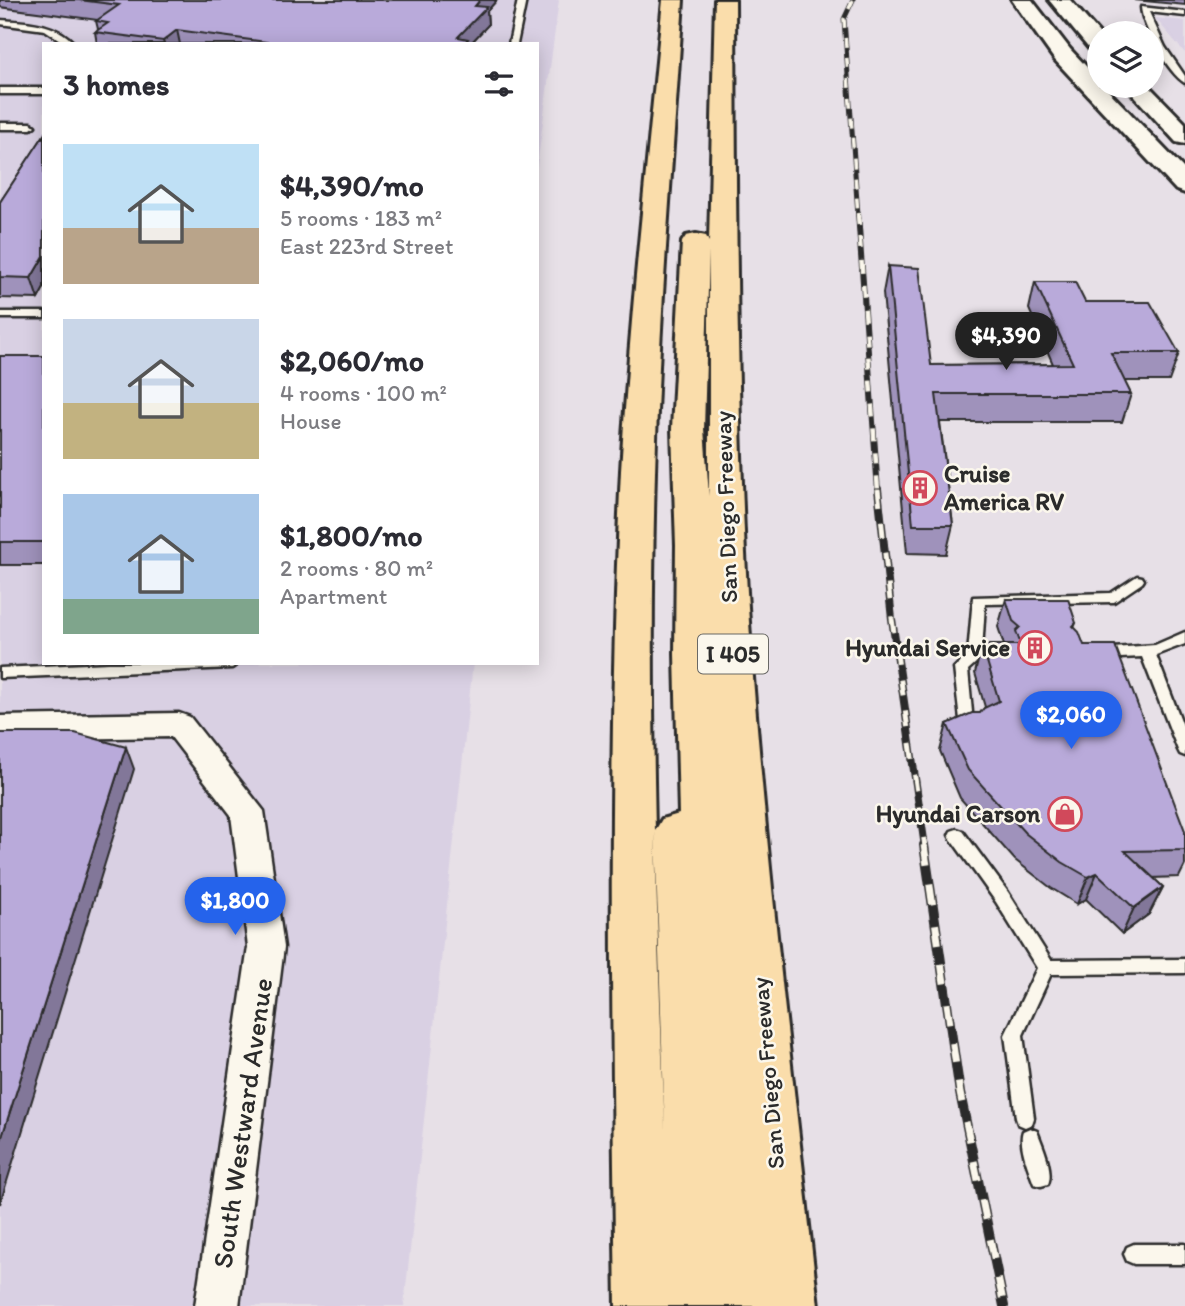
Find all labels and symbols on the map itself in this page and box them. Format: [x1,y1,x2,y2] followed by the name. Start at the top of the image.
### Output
[949,312,1063,372] pin: $4,390
[708,410,743,604] street label: San Diego Freeway
[943,459,1065,516] place label: Cruise America RV
[901,469,939,507] building icon: Cruise America RV
[1016,629,1054,667] building icon: Hyundai Service
[845,633,1010,663] place label: Hyundai Service
[698,634,768,674] road number: I 405
[1014,692,1128,751] pin: $2,060
[1046,795,1084,833] shop icon: Hyundai Carson
[876,799,1040,829] place label: Hyundai Carson
[178,878,292,937] pin: $1,800
[205,976,279,1270] street label: South Westward Avenue
[745,976,790,1170] street label: San Diego Freeway

